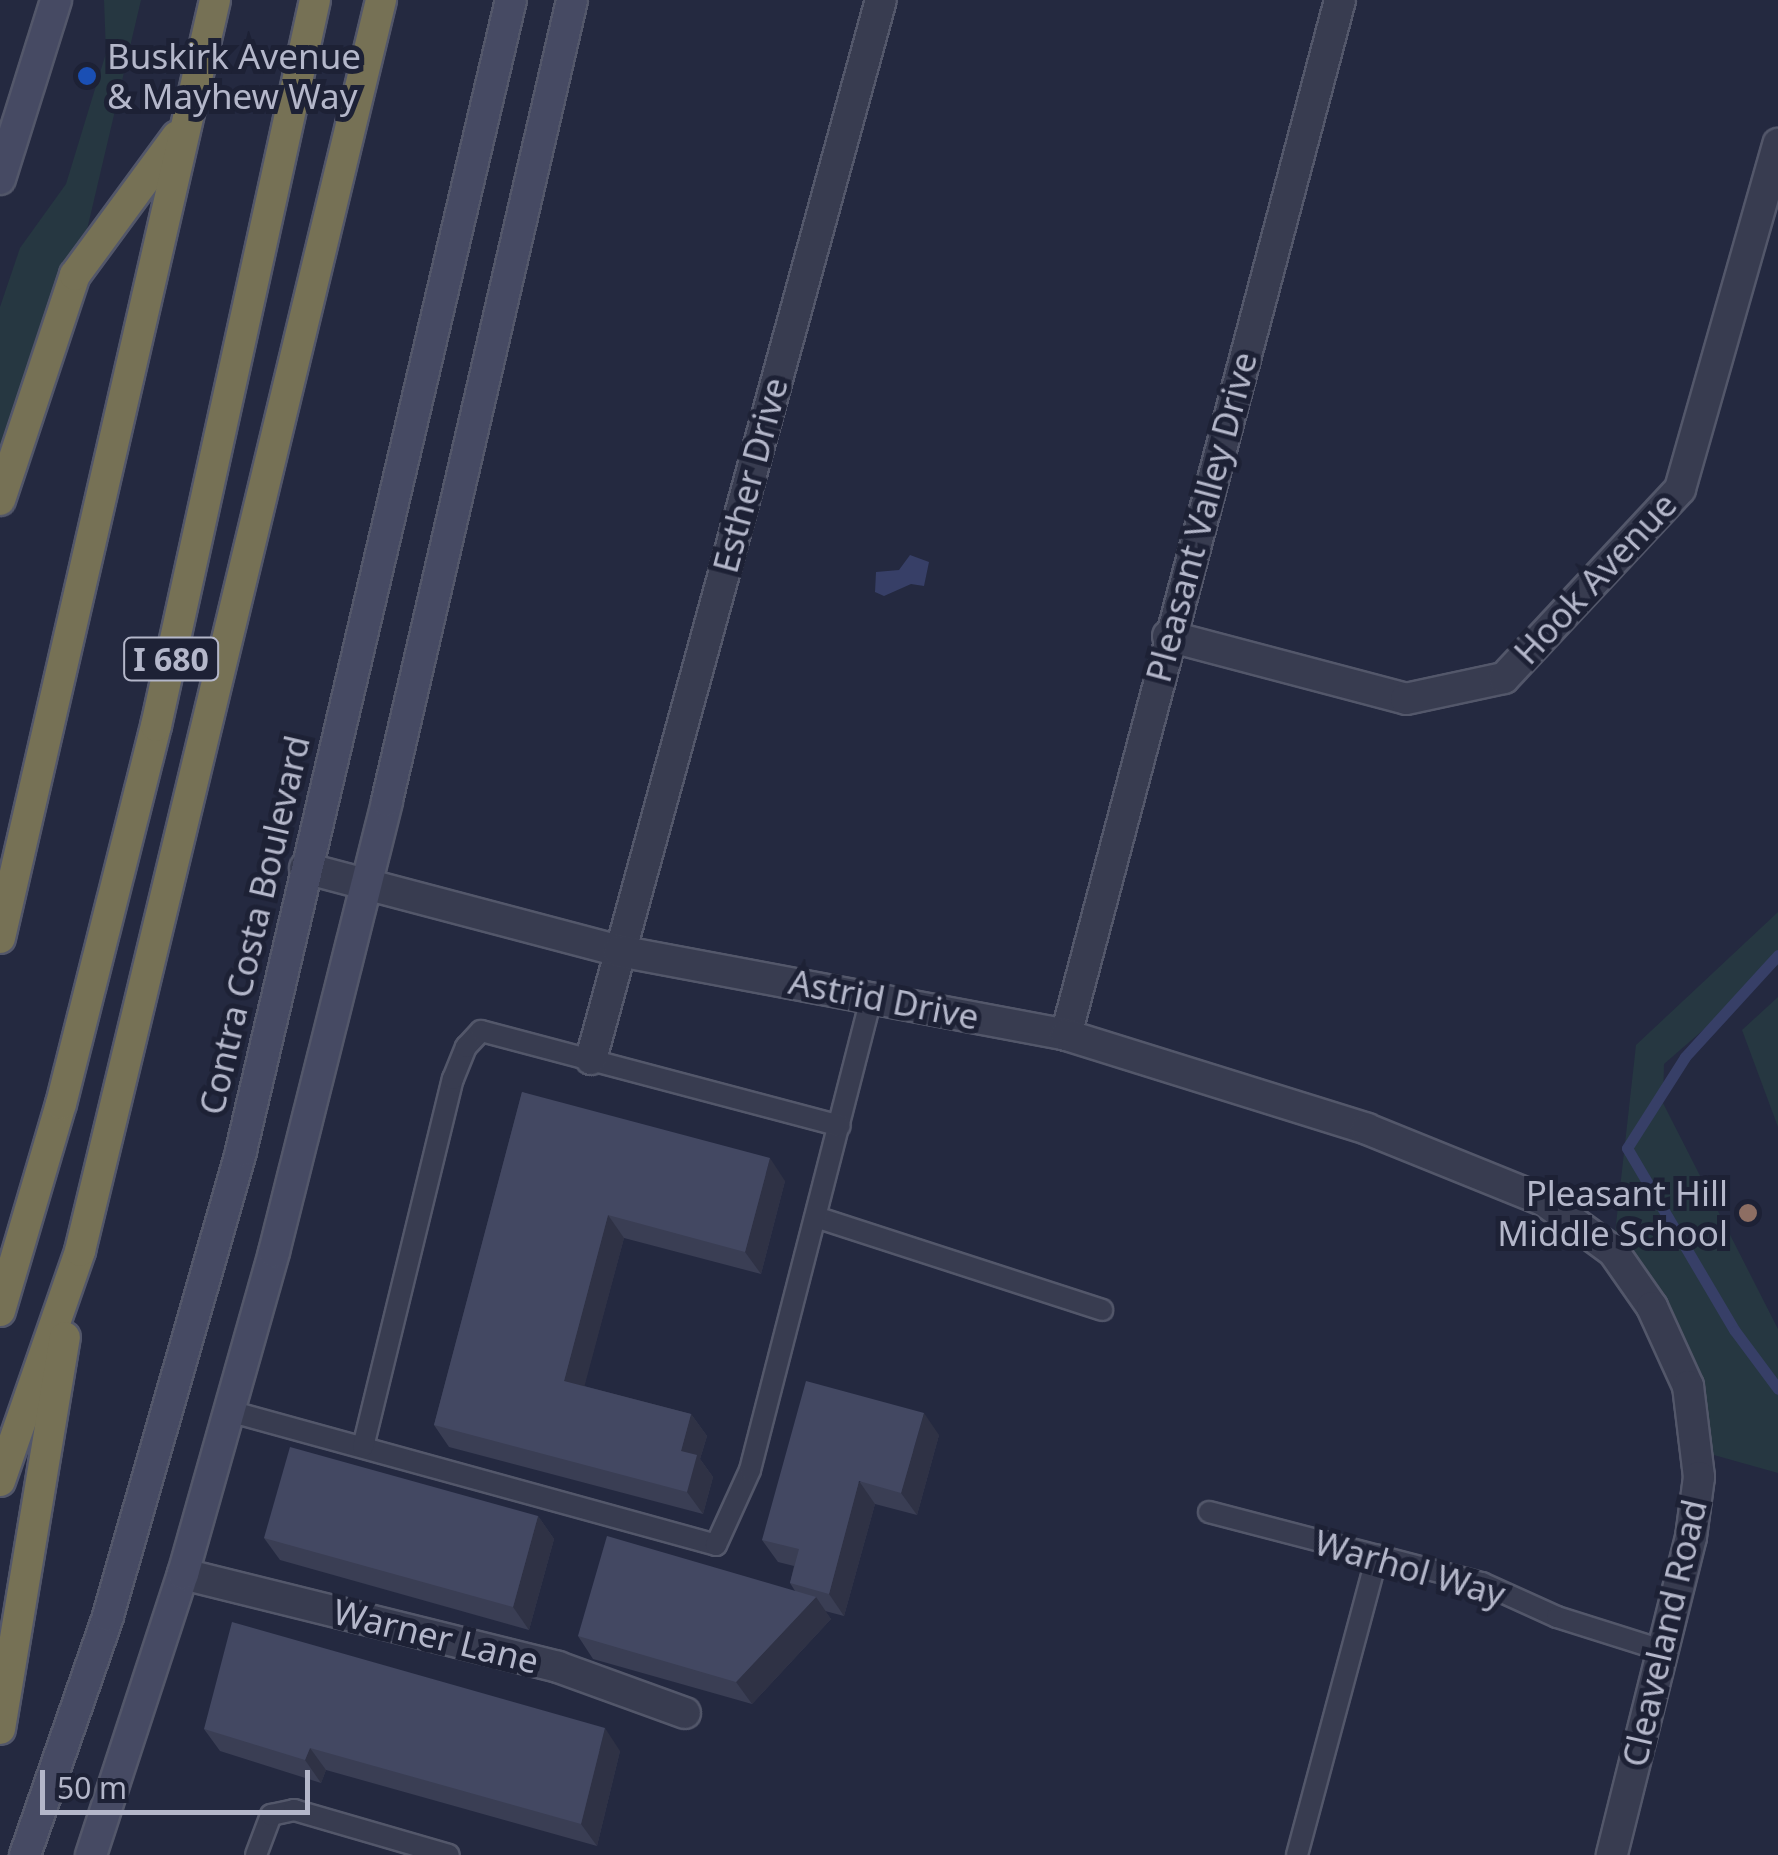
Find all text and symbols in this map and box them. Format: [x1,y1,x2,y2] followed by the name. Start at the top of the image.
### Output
[107,35,361,117] place label: Buskirk Avenue & Mayhew Way
[76,65,98,87] marker: Buskirk Avenue & Mayhew Way
[1137,347,1265,687] street label: Pleasant Valley Drive
[704,373,796,577] street label: Esther Drive
[1505,484,1685,672] street label: Hook Avenue
[121,632,221,686] road number: I 680
[190,731,318,1119] street label: Contra Costa Boulevard
[786,960,982,1038] street label: Astrid Drive
[1497,1172,1728,1254] place label: Pleasant Hill Middle School
[1737,1202,1759,1224] marker: Pleasant Hill Middle School
[1613,1495,1715,1771] street label: Cleaveland Road
[1310,1521,1510,1615] street label: Warhol Way
[329,1590,543,1682] street label: Warner Lane
[45,1750,315,1812] scale bar
[57,1767,127,1808] text: 50 m

